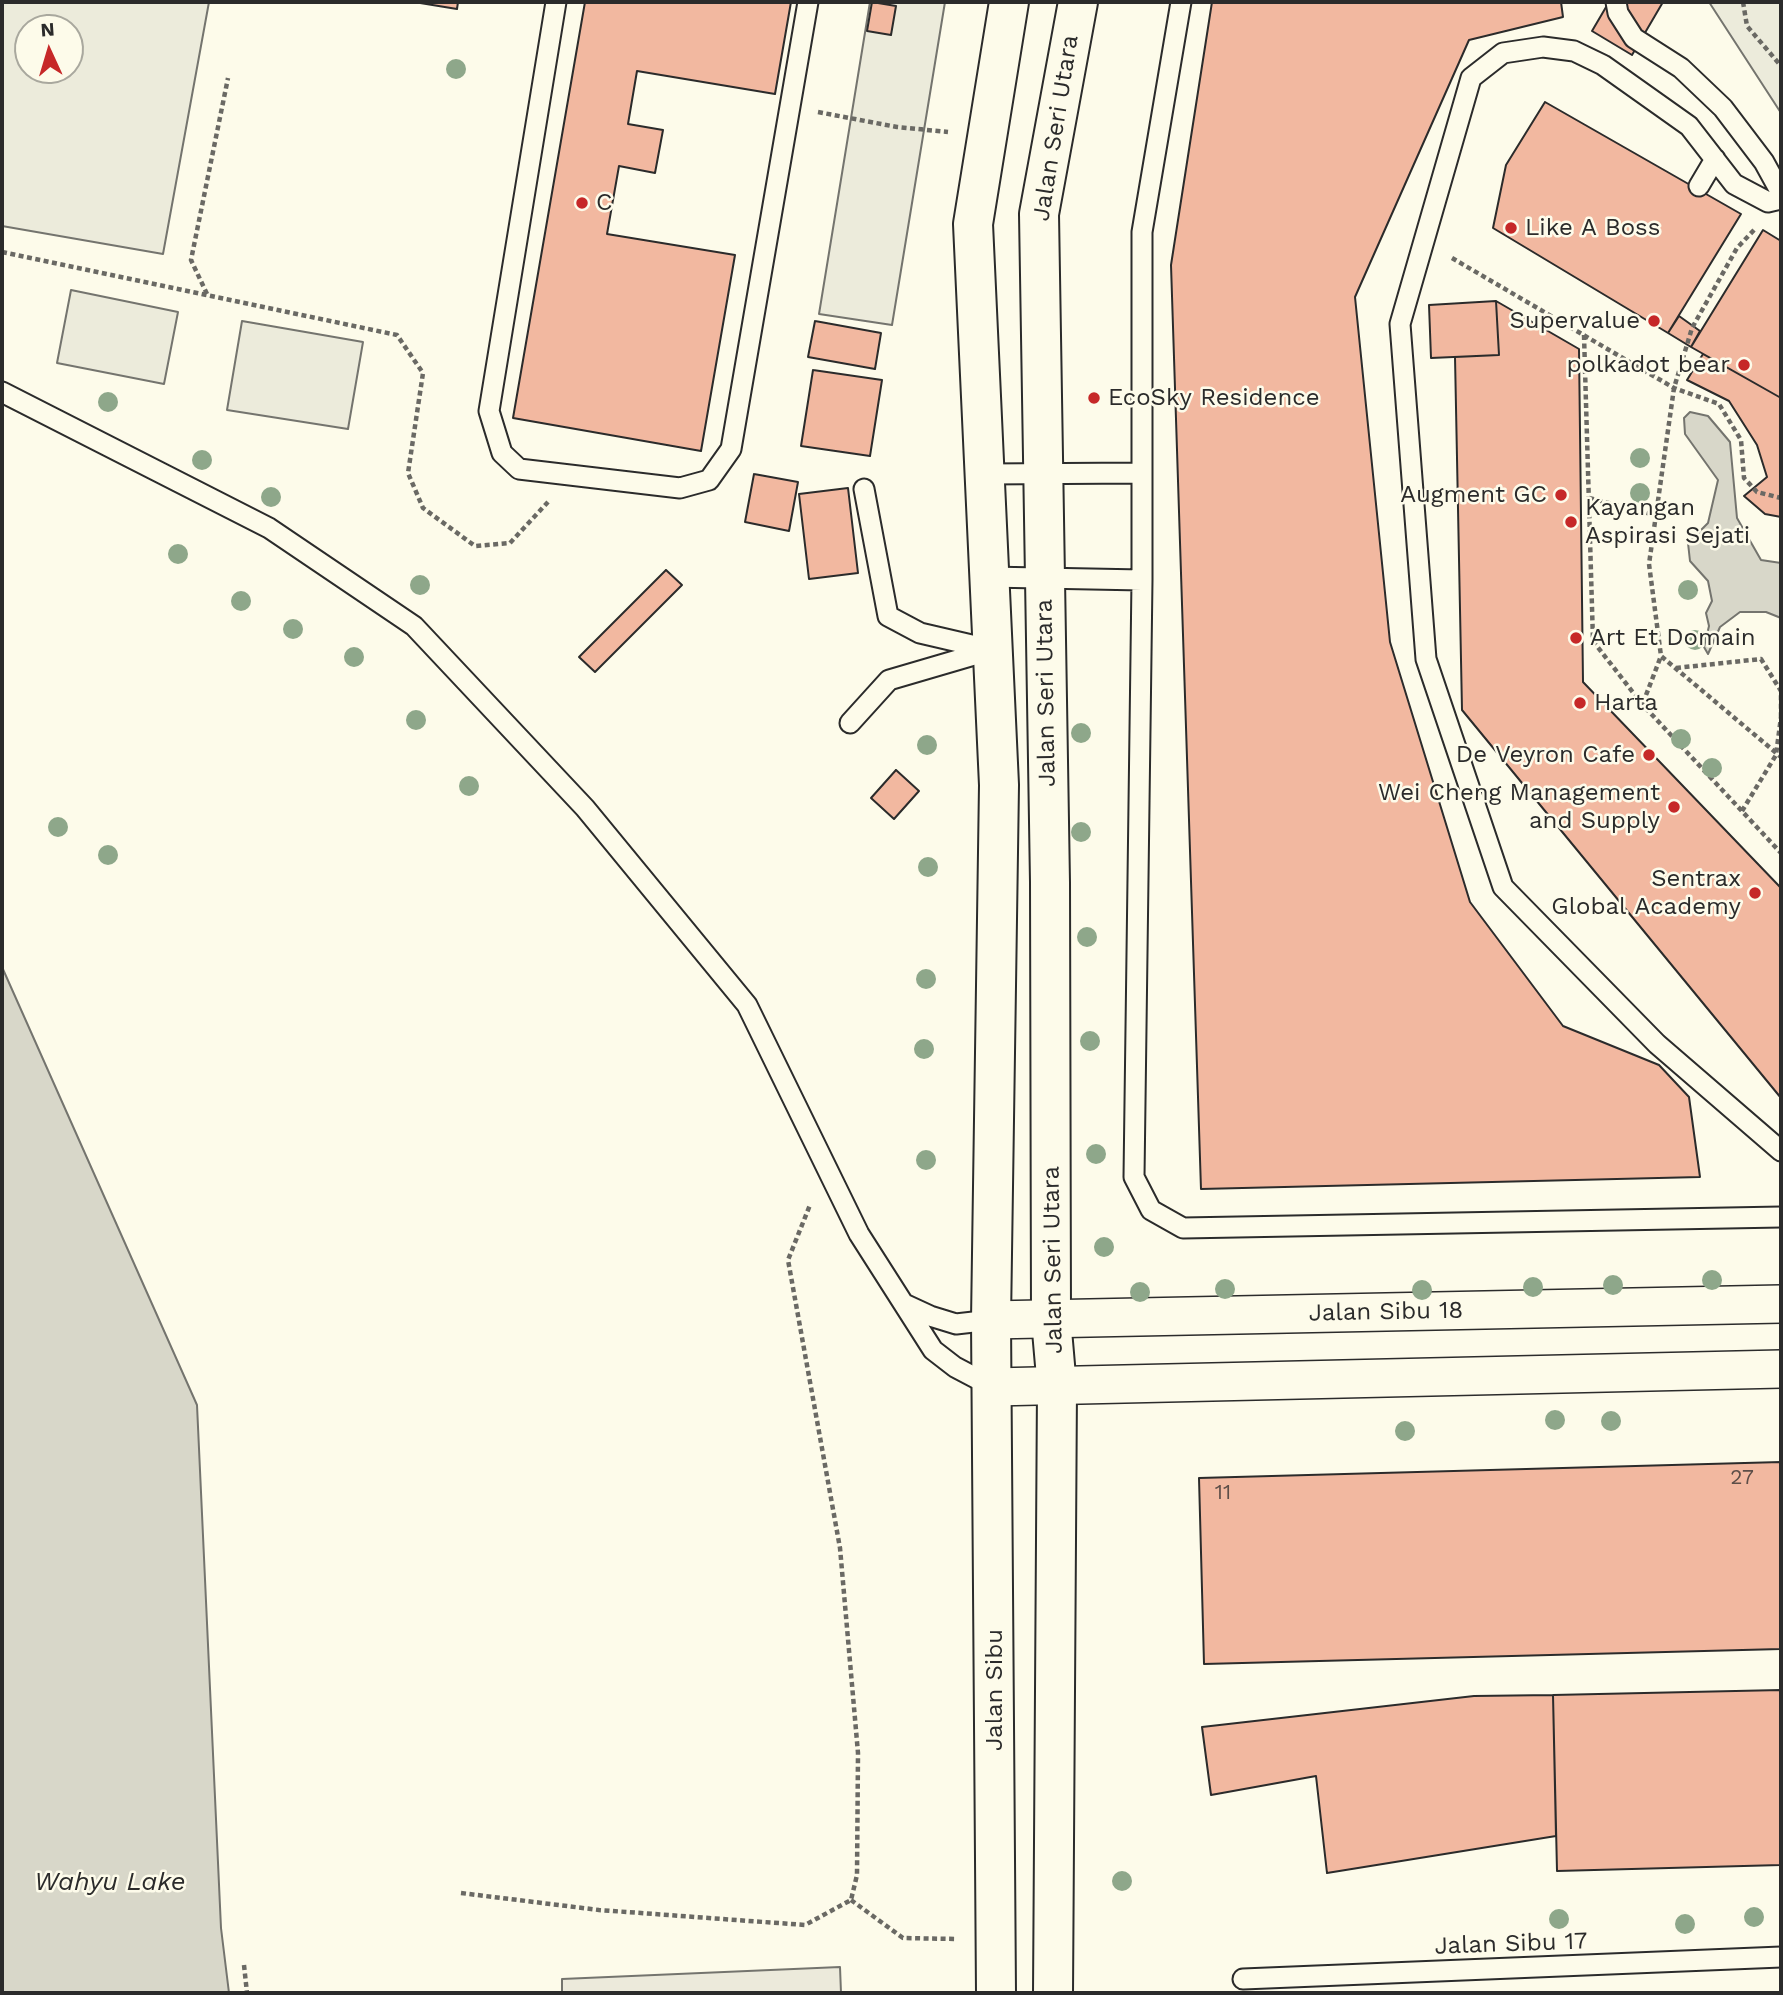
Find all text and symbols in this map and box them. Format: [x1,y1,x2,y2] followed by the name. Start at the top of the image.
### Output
[14,14,84,84] north arrow
[40,18,55,42] text: N
[1027,33,1085,223] street label: Jalan Seri Utara
[596,189,612,217] place label: C
[574,195,590,211] marker: C
[1525,214,1660,242] place label: Like A Boss
[1503,220,1519,236] marker: Like A Boss
[1509,307,1640,335] place label: Supervalue
[1646,313,1662,329] marker: Supervalue
[1567,351,1730,379] place label: polkadot bear
[1736,357,1752,373] marker: polkadot bear
[1108,384,1320,412] place label: EcoSky Residence
[1086,390,1102,406] marker: EcoSky Residence
[1400,481,1547,509] place label: Augment GC
[1553,487,1569,503] marker: Augment GC
[1585,494,1750,550] place label: Kayangan Aspirasi Sejati
[1563,514,1579,530] marker: Kayangan Aspirasi Sejati
[1030,599,1062,787] street label: Jalan Seri Utara
[1590,624,1756,652] place label: Art Et Domain
[1568,630,1584,646] marker: Art Et Domain
[1594,689,1658,717] place label: Harta
[1572,695,1588,711] marker: Harta
[1456,741,1635,769] place label: De Veyron Cafe
[1641,747,1657,763] marker: De Veyron Cafe
[1378,779,1660,835] place label: Wei Cheng Management and Supply
[1666,799,1682,815] marker: Wei Cheng Management and Supply
[1551,865,1741,921] place label: Sentrax Global Academy
[1747,885,1763,901] marker: Sentrax Global Academy
[1037,1166,1069,1354] street label: Jalan Seri Utara
[1308,1296,1464,1328] street label: Jalan Sibu 18
[1730,1465,1754,1491] house number: 27
[1215,1480,1231,1506] house number: 11
[981,1629,1009,1751] street label: Jalan Sibu
[34,1866,186,1898] water label: Wahyu Lake
[1434,1927,1588,1961] street label: Jalan Sibu 17

